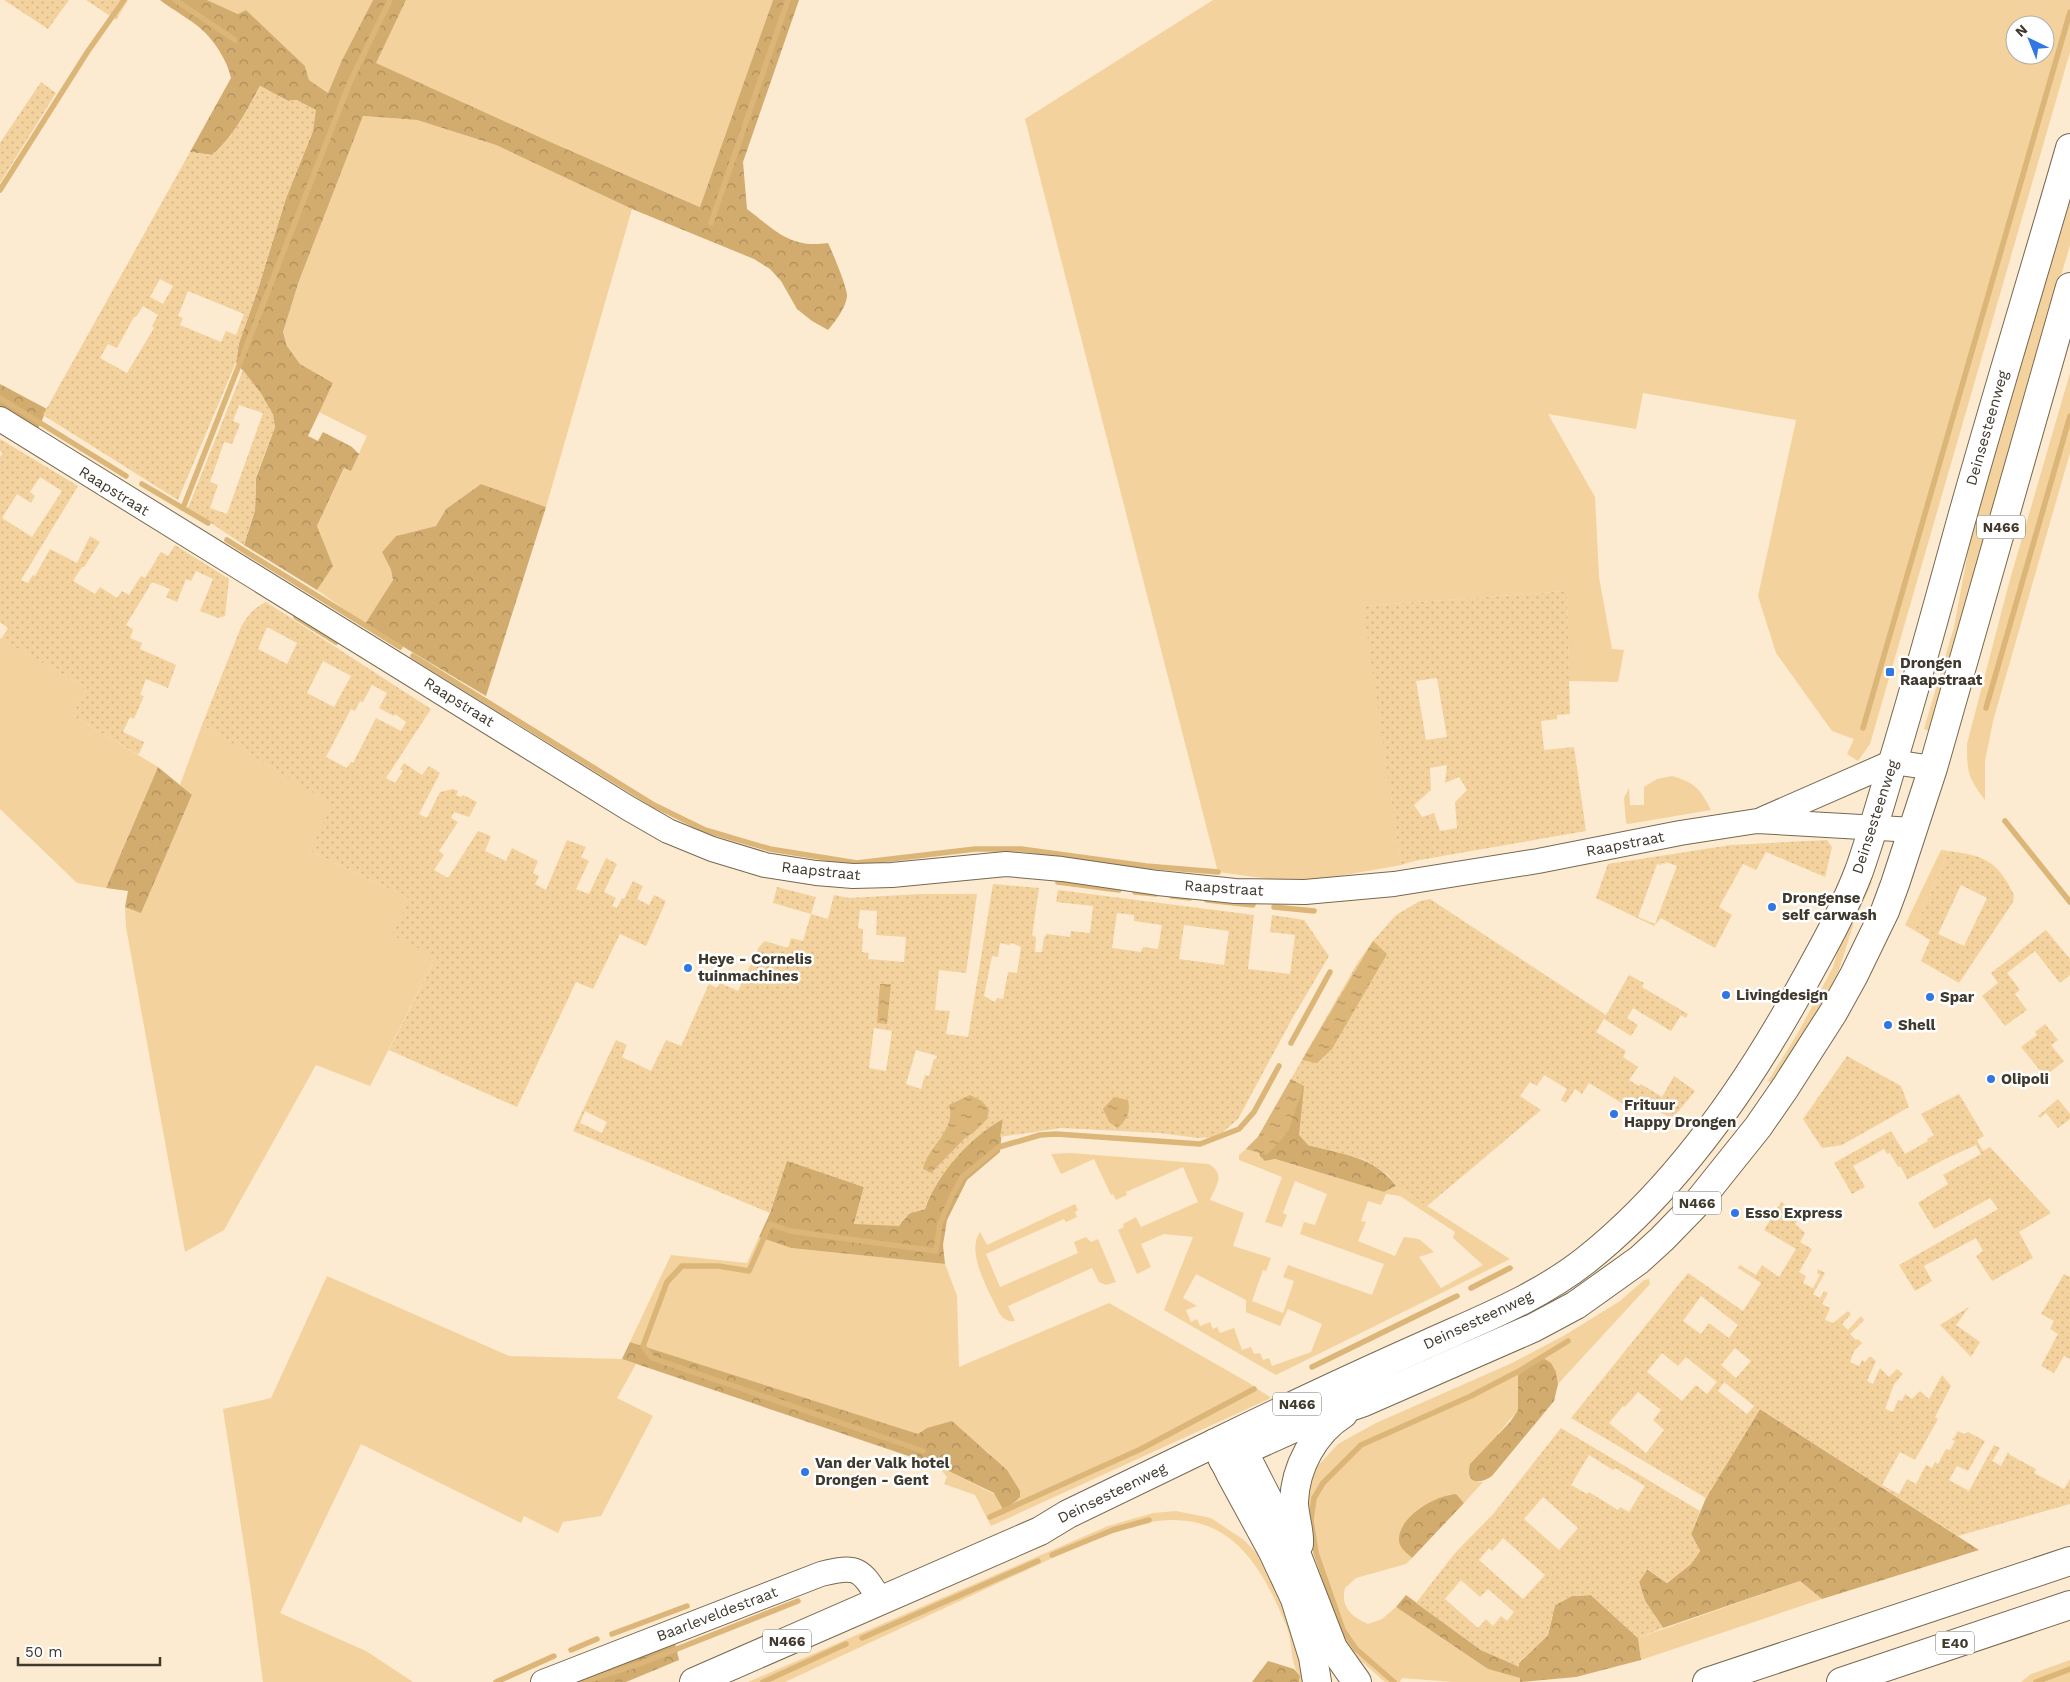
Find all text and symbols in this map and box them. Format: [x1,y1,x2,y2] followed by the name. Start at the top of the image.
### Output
[2005,15,2055,65] north arrow
[2012,21,2030,40] text: N
[1962,368,2012,488] street label: Deinsesteenweg
[76,462,153,520] street label: Raapstraat
[1977,516,2025,538] road number: N466
[1900,654,1983,689] place label: Drongen Raapstraat
[1884,666,1896,678] marker: Drongen Raapstraat
[421,673,498,731] street label: Raapstraat
[1848,758,1902,876] street label: Deinsesteenweg
[1584,827,1666,860] street label: Raapstraat
[781,858,862,884] street label: Raapstraat
[1184,876,1265,900] street label: Raapstraat
[1782,889,1877,924] place label: Drongense self carwash
[1766,901,1778,913] marker: Drongense self carwash
[698,950,812,985] place label: Heye - Cornelis tuinmachines
[682,962,694,974] marker: Heye - Cornelis tuinmachines
[1736,986,1828,1004] place label: Livingdesign
[1940,988,1975,1006] place label: Spar
[1720,989,1732,1001] marker: Livingdesign
[1924,991,1936,1003] marker: Spar
[1898,1016,1936,1034] place label: Shell
[1882,1019,1894,1031] marker: Shell
[2001,1070,2049,1088] place label: Olipoli
[1985,1073,1997,1085] marker: Olipoli
[1624,1096,1736,1131] place label: Frituur Happy Drongen
[1608,1108,1620,1120] marker: Frituur Happy Drongen
[1673,1192,1721,1214] road number: N466
[1745,1204,1842,1222] place label: Esso Express
[1729,1207,1741,1219] marker: Esso Express
[1420,1287,1536,1353] street label: Deinsesteenweg
[1273,1392,1321,1416] road number: N466
[815,1454,950,1489] place label: Van der Valk hotel Drongen - Gent
[1055,1459,1169,1527] street label: Deinsesteenweg
[799,1466,811,1478] marker: Van der Valk hotel Drongen - Gent
[654,1582,781,1645] street label: Baarleveldestraat
[763,1630,811,1652] road number: N466
[1936,1632,1974,1655] road number: E40
[18,1634,160,1666] scale bar
[25,1643,62,1661] text: 50 m

